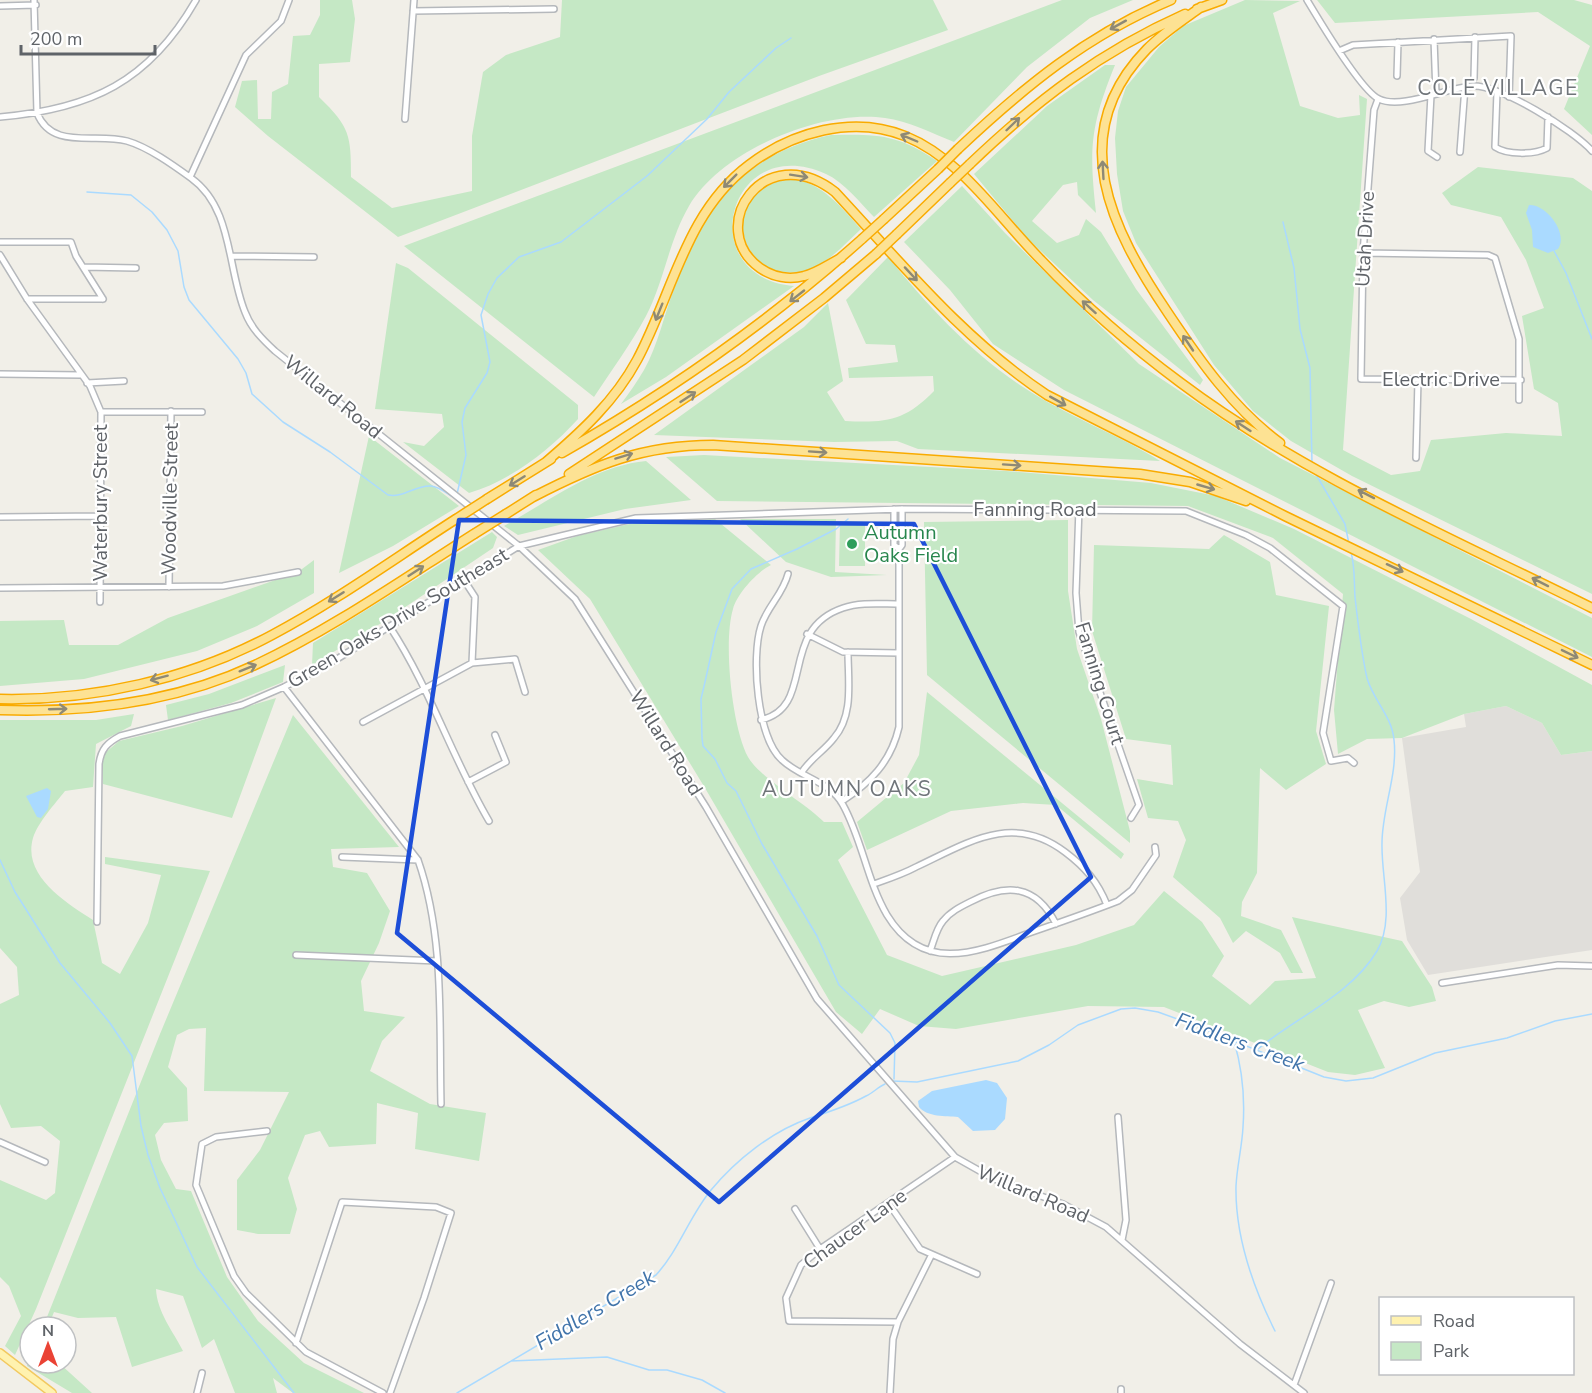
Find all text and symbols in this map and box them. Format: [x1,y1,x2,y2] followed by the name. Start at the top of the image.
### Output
[21,18,154,56] scale bar
[1110,20,1128,31] one-way arrow
[30,27,82,51] text: 200 m
[1417,74,1579,102] district label: COLE VILLAGE
[1005,116,1020,131] one-way arrow
[900,132,919,143] one-way arrow
[1097,161,1108,181] one-way arrow
[789,170,808,181] one-way arrow
[723,174,738,189] one-way arrow
[1349,190,1381,288] street label: Utah Drive
[904,266,918,281] one-way arrow
[789,290,805,303] one-way arrow
[1082,300,1097,314] one-way arrow
[653,302,664,321] one-way arrow
[1182,335,1194,352] one-way arrow
[278,349,388,445] street label: Willard Road
[1382,366,1500,393] street label: Electric Drive
[679,391,696,403] one-way arrow
[1049,395,1066,407] one-way arrow
[1235,420,1252,433] one-way arrow
[155,422,185,575] street label: Woodville Street
[87,424,114,581] street label: Waterbury Street
[807,447,827,458] one-way arrow
[614,450,633,461] one-way arrow
[1002,459,1022,470] one-way arrow
[509,475,526,487] one-way arrow
[1196,481,1215,493] one-way arrow
[1357,488,1375,500] one-way arrow
[973,496,1097,523] street label: Fanning Road
[864,519,958,569] place label: Autumn Oaks Field
[845,537,859,551] marker: Autumn Oaks Field
[283,541,514,695] street label: Green Oaks Drive Southeast
[1385,563,1403,575] one-way arrow
[408,564,425,577] one-way arrow
[1531,576,1549,587] one-way arrow
[328,592,345,604] one-way arrow
[1069,619,1132,748] street label: Fanning Court
[1560,648,1578,660] one-way arrow
[238,662,256,673] one-way arrow
[150,673,169,685] one-way arrow
[623,685,709,801] street label: Willard Road
[48,704,68,715] one-way arrow
[762,775,932,803] district label: AUTUMN OAKS
[1172,1006,1309,1078] water label: Fiddlers Creek
[973,1158,1093,1230] street label: Willard Road
[798,1182,912,1276] street label: Chaucer Lane
[530,1263,661,1357] water label: Fiddlers Creek
[1379,1297,1574,1375] legend
[1433,1309,1475,1333] text: Road
[18,1315,78,1375] north arrow
[42,1320,54,1342] text: N
[1433,1339,1470,1363] text: Park

